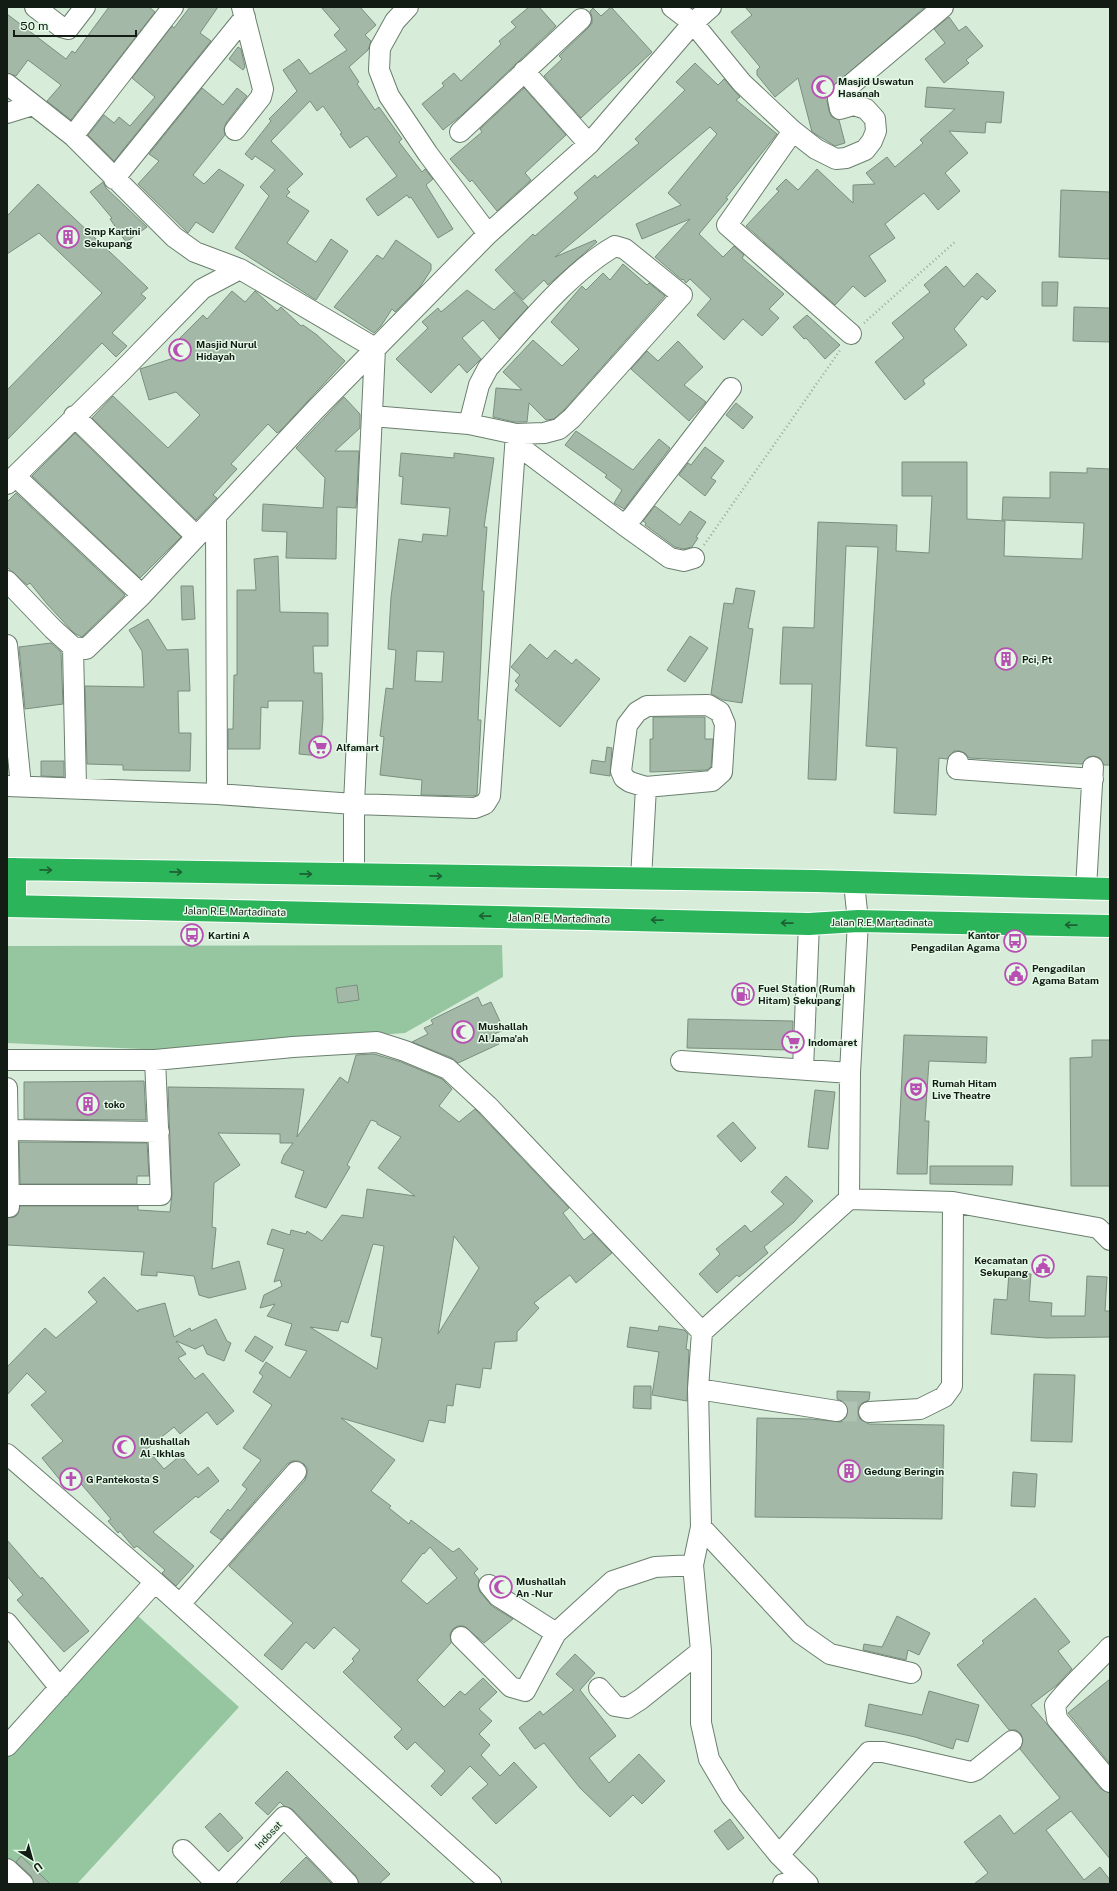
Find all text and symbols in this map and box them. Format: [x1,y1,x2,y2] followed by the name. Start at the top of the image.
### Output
[14,12,136,38] scale bar
[20,19,48,33] text: 50 m
[810,74,836,100] mosque icon: Masjid Uswatun Hasanah
[838,75,914,99] place label: Masjid Uswatun Hasanah
[55,224,81,250] building icon: Smp Kartini Sekupang
[84,225,141,249] place label: Smp Kartini Sekupang
[167,337,193,363] mosque icon: Masjid Nurul Hidayah
[196,338,257,362] place label: Masjid Nurul Hidayah
[993,646,1019,672] building icon: Pci, Pt
[1022,653,1052,665] place label: Pci, Pt
[307,734,333,760] supermarket icon: Alfamart
[336,741,379,753] place label: Alfamart
[39,866,52,874] one-way arrow
[169,868,182,876] one-way arrow
[299,870,312,878] one-way arrow
[429,872,442,880] one-way arrow
[184,904,286,918] street label: Jalan R.E. Martadinata
[508,911,610,925] street label: Jalan R.E. Martadinata
[479,912,492,920] one-way arrow
[651,916,664,924] one-way arrow
[831,916,933,928] street label: Jalan R.E. Martadinata
[781,919,794,927] one-way arrow
[1065,921,1078,929] one-way arrow
[179,922,205,948] bus stop icon: Kartini A
[1002,928,1028,954] bus stop icon: Kantor Pengadilan Agama
[208,929,250,941] place label: Kartini A
[911,929,1000,953] place label: Kantor Pengadilan Agama
[1003,961,1029,987] public building icon: Pengadilan Agama Batam
[1032,962,1099,986] place label: Pengadilan Agama Batam
[730,981,756,1007] fuel station icon: Fuel Station (Rumah Hitam) Sekupang
[758,982,855,1006] place label: Fuel Station (Rumah Hitam) Sekupang
[450,1019,476,1045] mosque icon: Mushallah Al Jama'ah
[478,1020,528,1044] place label: Mushallah Al Jama'ah
[780,1029,806,1055] supermarket icon: Indomaret
[808,1036,857,1048] place label: Indomaret
[903,1076,929,1102] theatre icon: Rumah Hitam Live Theatre
[932,1077,997,1101] place label: Rumah Hitam Live Theatre
[75,1091,101,1117] building icon: toko
[104,1098,125,1110] place label: toko
[1030,1253,1056,1279] public building icon: Kecamatan Sekupang
[974,1254,1029,1278] place label: Kecamatan Sekupang
[111,1434,137,1460] mosque icon: Mushallah Al -Ikhlas
[140,1435,190,1459] place label: Mushallah Al -Ikhlas
[836,1458,862,1484] building icon: Gedung Beringin
[864,1465,944,1477] place label: Gedung Beringin
[58,1466,84,1492] church icon: G Pantekosta S
[86,1473,159,1485] place label: G Pantekosta S
[488,1574,514,1600] mosque icon: Mushallah An -Nur
[516,1575,566,1599] place label: Mushallah An -Nur
[252,1818,284,1852] street label: Indosat
[12,1839,52,1879] north arrow
[31,1860,45,1874] text: U

